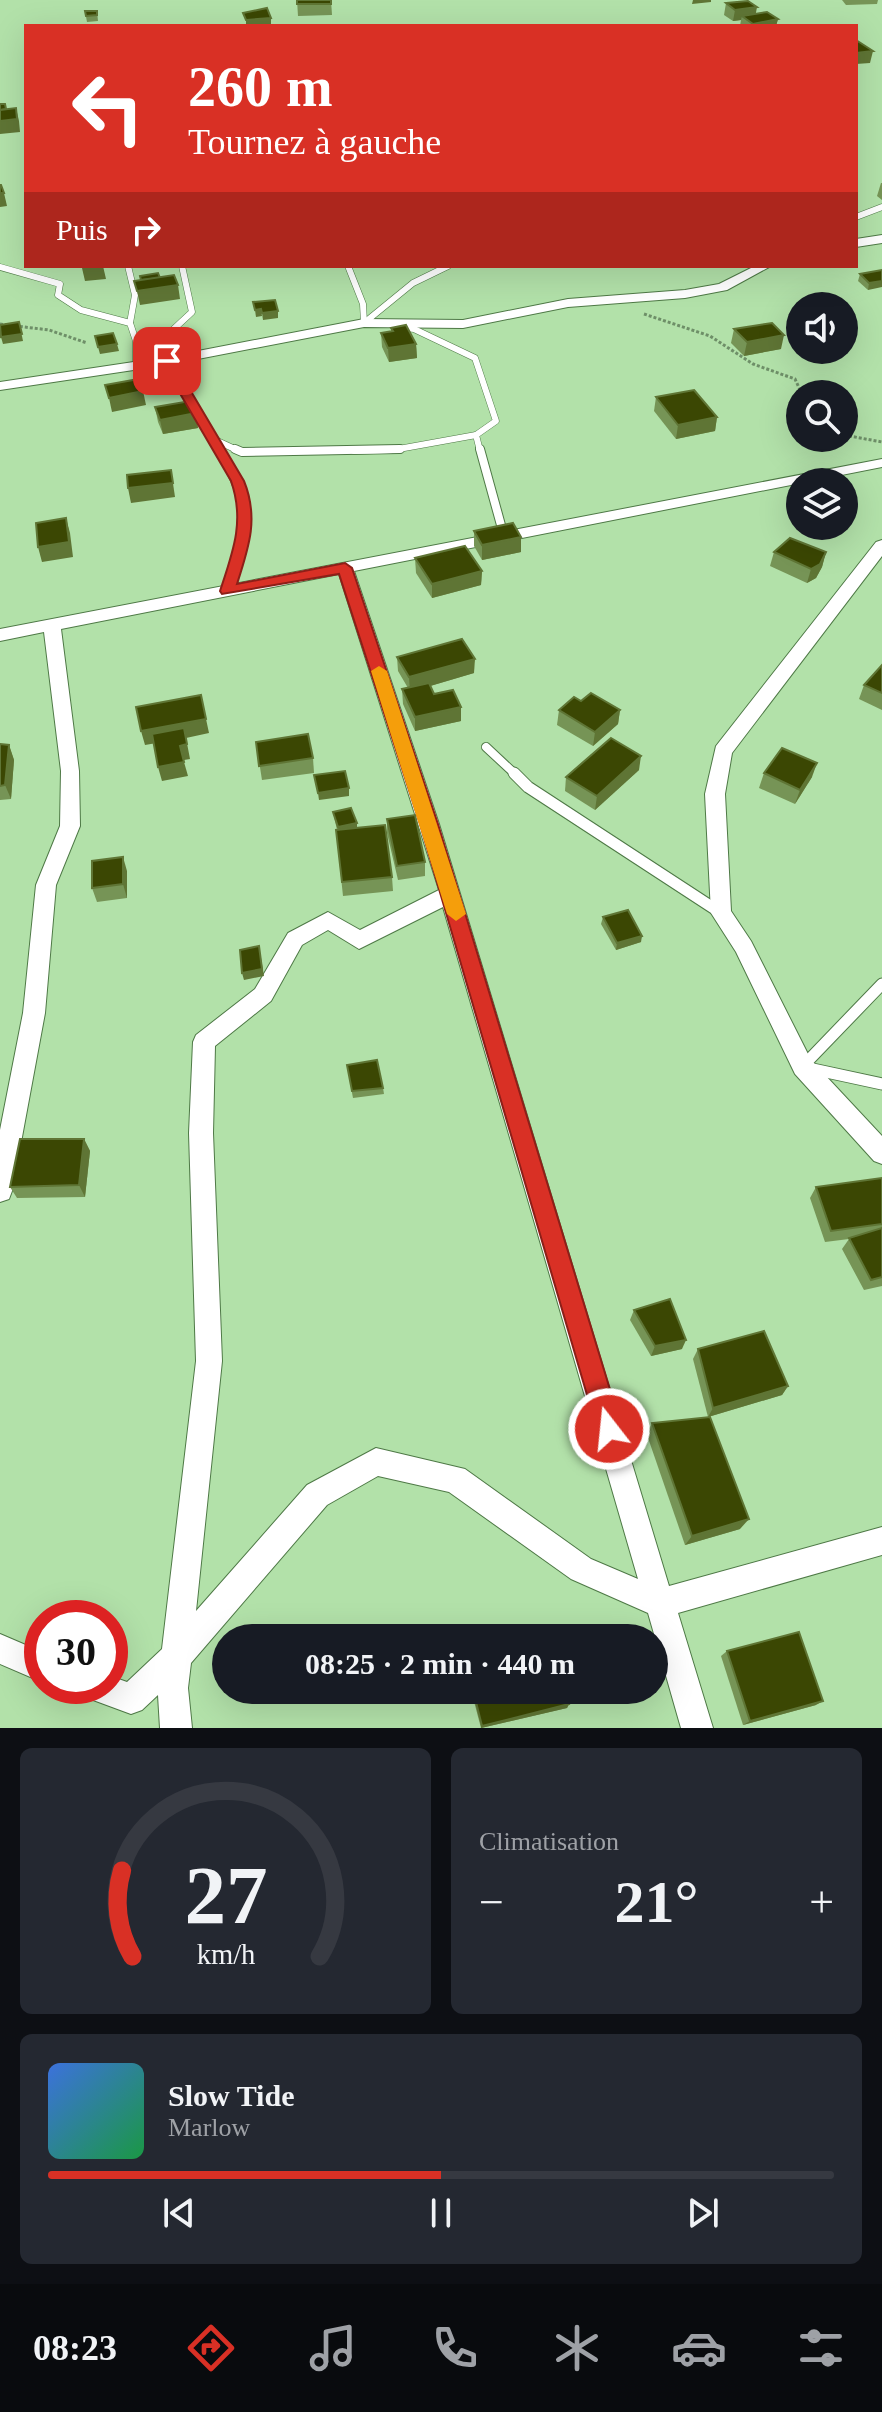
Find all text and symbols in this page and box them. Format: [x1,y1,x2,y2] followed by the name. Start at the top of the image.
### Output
[56,56,160,160] icon: left
[188,56,333,118] text: 260 m
[188,122,441,162] text: Tournez à gauche
[124,208,168,252] icon: right
[56,213,108,246] text: Puis
[786,292,858,540] map controls
[786,292,858,364] button: sound
[133,327,201,395] pin
[145,339,189,383] icon: arrive
[786,380,858,452] button: search
[786,468,858,540] button: layers
[567,1387,651,1471] position arrow
[24,1600,128,1704] speed limit sign: 30
[305,1647,575,1680] text: 08:25 · 2 min · 440 m
[479,1827,619,1856] text: Climatisation
[184,1849,267,1941] text: 27
[615,1869,699,1935] text: 21°
[479,1878,504,1927] text: −
[809,1878,834,1927] text: +
[196,1939,255,1970] text: km/h
[168,2079,294,2112] text: Slow Tide
[168,2113,250,2142] text: Marlow
[157,2191,201,2235] icon: previous
[419,2191,463,2235] icon: pause
[681,2191,725,2235] icon: next
[183,2320,239,2376] icon: directions
[305,2320,361,2376] icon: music
[427,2320,483,2376] icon: phone
[549,2320,605,2376] icon: climate
[671,2320,727,2376] icon: car
[793,2320,849,2376] icon: filters
[33,2328,117,2368] text: 08:23

